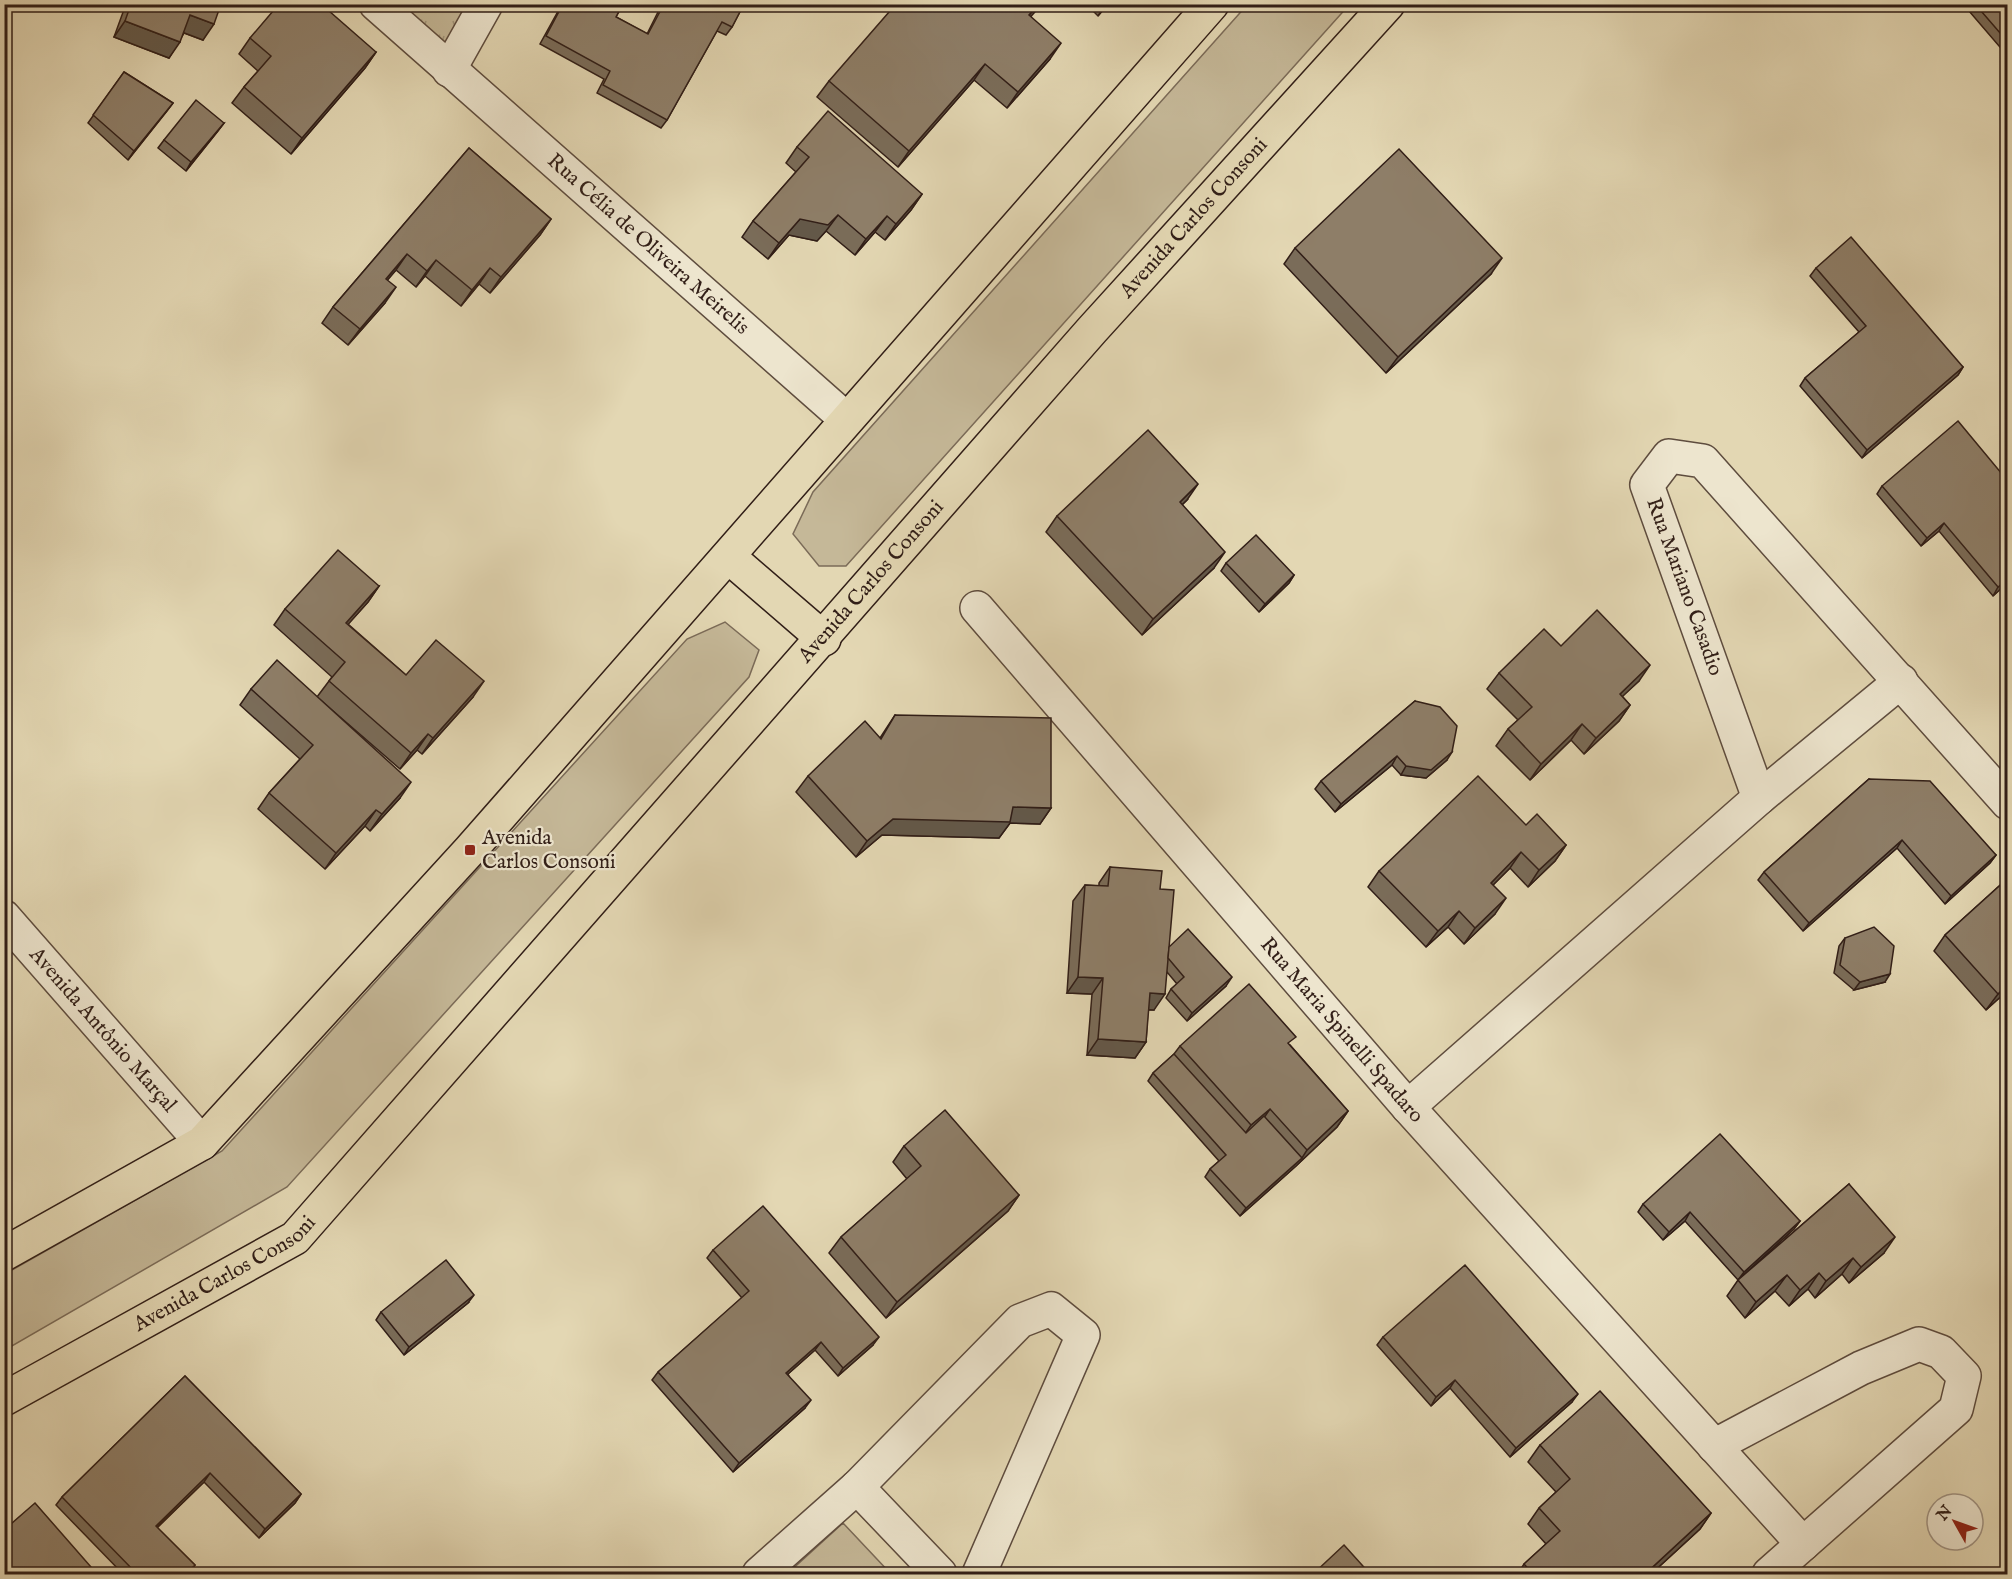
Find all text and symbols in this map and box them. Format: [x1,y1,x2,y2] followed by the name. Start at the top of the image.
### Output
[1113,132,1274,305] street label: Avenida Carlos Consoni
[541,148,755,341] street label: Rua Célia de Oliveira Meirelis
[1639,494,1729,680] street label: Rua Mariano Casadio
[792,495,950,669] street label: Avenida Carlos Consoni
[481,825,616,876] place label: Avenida Carlos Consoni
[463,843,477,857] marker: Avenida Carlos Consoni
[1254,932,1430,1129] street label: Rua Maria Spinelli Spadaro
[23,941,183,1118] street label: Avenida Antônio Marçal
[128,1210,322,1339] street label: Avenida Carlos Consoni
[1925,1492,1985,1552] north arrow
[1932,1502,1957,1526] text: N

